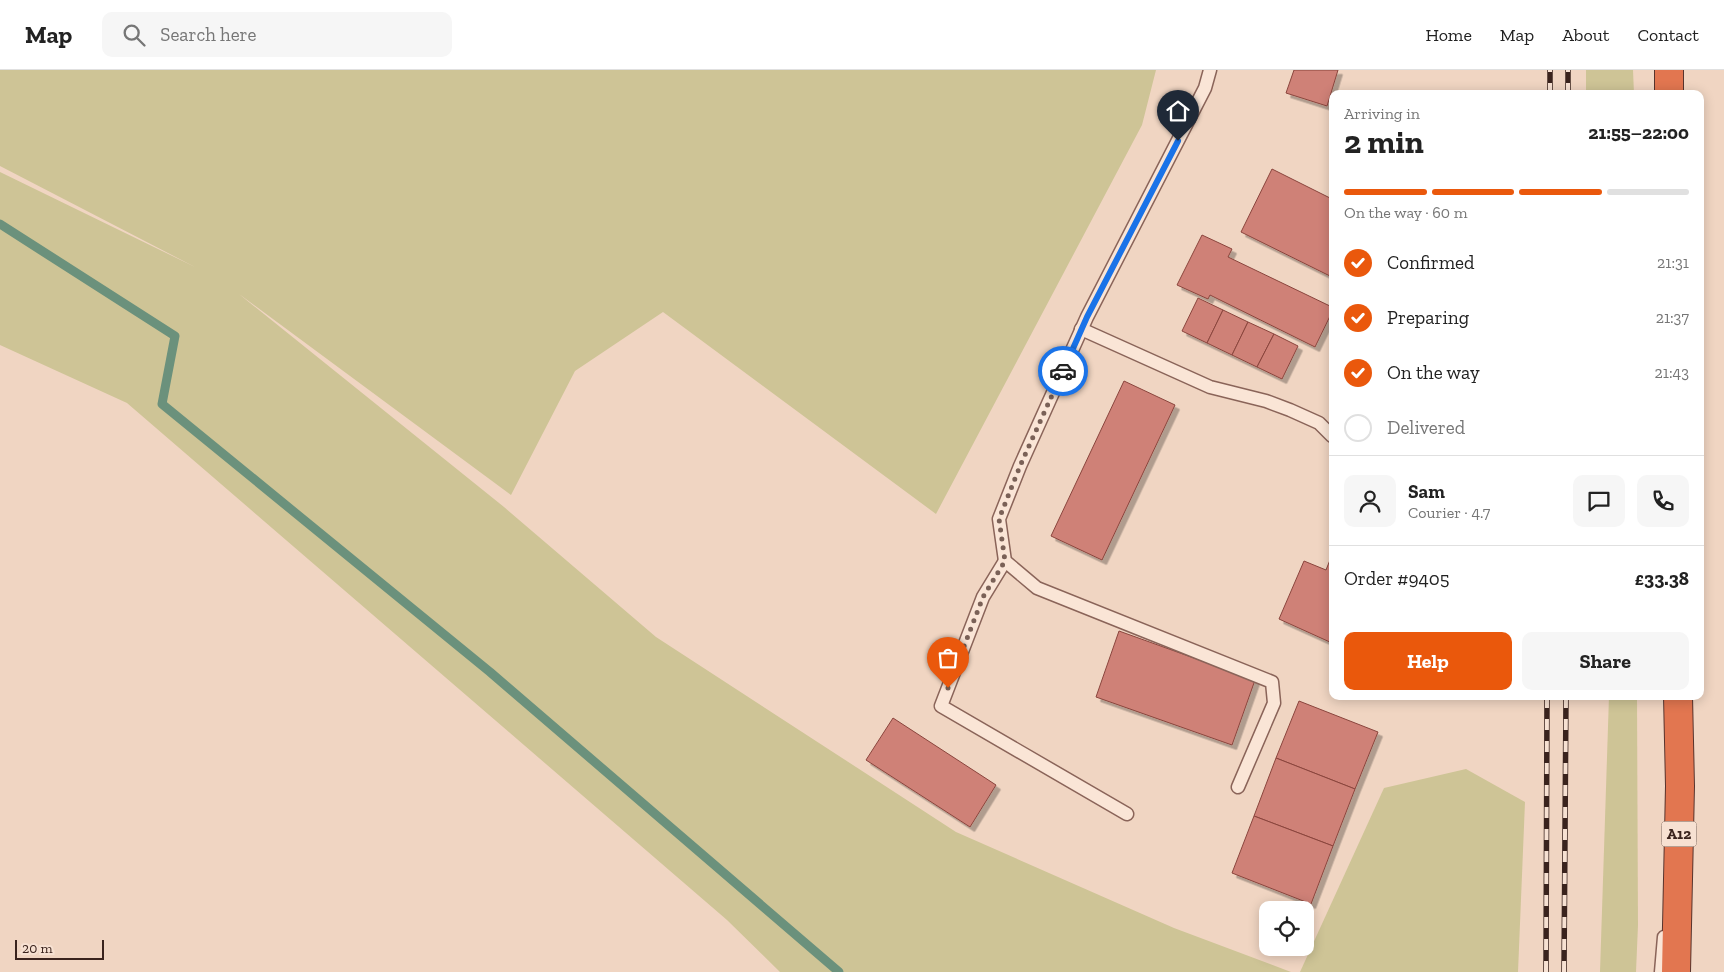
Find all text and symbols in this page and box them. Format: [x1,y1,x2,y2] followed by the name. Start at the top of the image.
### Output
[102,12,452,57] search box
[25,20,72,49] text: Map
[120,21,148,49] icon: search
[160,23,257,46] text: Search here
[1425,24,1472,46] text: Home
[1500,24,1534,46] text: Map
[1562,24,1609,46] text: About
[1637,24,1699,46] text: Contact
[1157,90,1199,141] pin
[1164,97,1192,125] icon: home
[1344,104,1420,123] text: Arriving in
[1588,121,1689,144] text: 21:55–22:00
[1344,123,1424,161] text: 2 min
[1344,203,1468,222] text: On the way · 60 m
[1344,249,1372,277] icon: check
[1387,251,1474,274] text: Confirmed
[1657,253,1689,272] text: 21:31
[1344,304,1372,332] icon: check
[1387,306,1469,329] text: Preparing
[1656,308,1689,327] text: 21:37
[1038,346,1088,396] courier
[1049,357,1077,385] icon: car
[1344,359,1372,387] icon: check
[1387,361,1480,384] text: On the way
[1655,363,1689,382] text: 21:43
[1387,416,1465,439] text: Delivered
[1344,475,1396,527] button: person
[1573,475,1625,527] button: chat
[1637,475,1689,527] button: phone
[1408,480,1445,503] text: Sam
[1408,503,1490,522] text: Courier · 4.7
[1344,567,1449,590] text: Order #9405
[1635,567,1689,590] text: £33.38
[1344,632,1512,690] button: Help
[1522,632,1689,690] button: Share
[927,637,969,688] pin
[934,644,962,672] icon: bag
[1662,822,1696,846] road number: A12
[1259,901,1314,956] map controls
[1259,901,1314,956] button: locate
[15,937,104,960] scale bar
[22,940,53,957] text: 20 m

